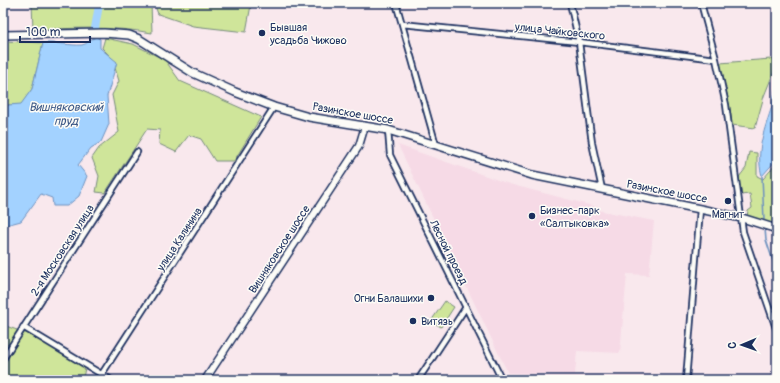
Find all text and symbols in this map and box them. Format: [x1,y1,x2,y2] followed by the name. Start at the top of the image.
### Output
[20,18,90,44] scale bar
[513,20,606,43] street label: улица Чайковского
[269,21,347,47] place label: Бывшая усадьба Чижово
[26,25,61,40] text: 100 m
[257,28,267,38] marker: Бывшая усадьба Чижово
[29,100,104,129] water label: Вишняковский пруд
[312,100,395,127] street label: Разинское шоссе
[626,177,709,206] street label: Разинское шоссе
[723,196,733,206] marker: Магнит
[28,202,97,298] street label: 2-я Московская улица
[246,203,313,296] street label: Вишняковское шоссе
[540,204,610,230] place label: Бизнес-парк «Салтыковка»
[154,205,205,274] street label: улица Калинина
[712,208,745,221] place label: Магнит
[527,211,537,221] marker: Бизнес-парк «Салтыковка»
[426,217,471,287] street label: Лесной проезд
[354,292,423,305] place label: Огни Балашихи
[426,293,436,303] marker: Огни Балашихи
[421,315,453,328] place label: Витязь
[408,316,418,326] marker: Витязь
[722,325,762,365] north arrow
[726,342,739,349] text: С

